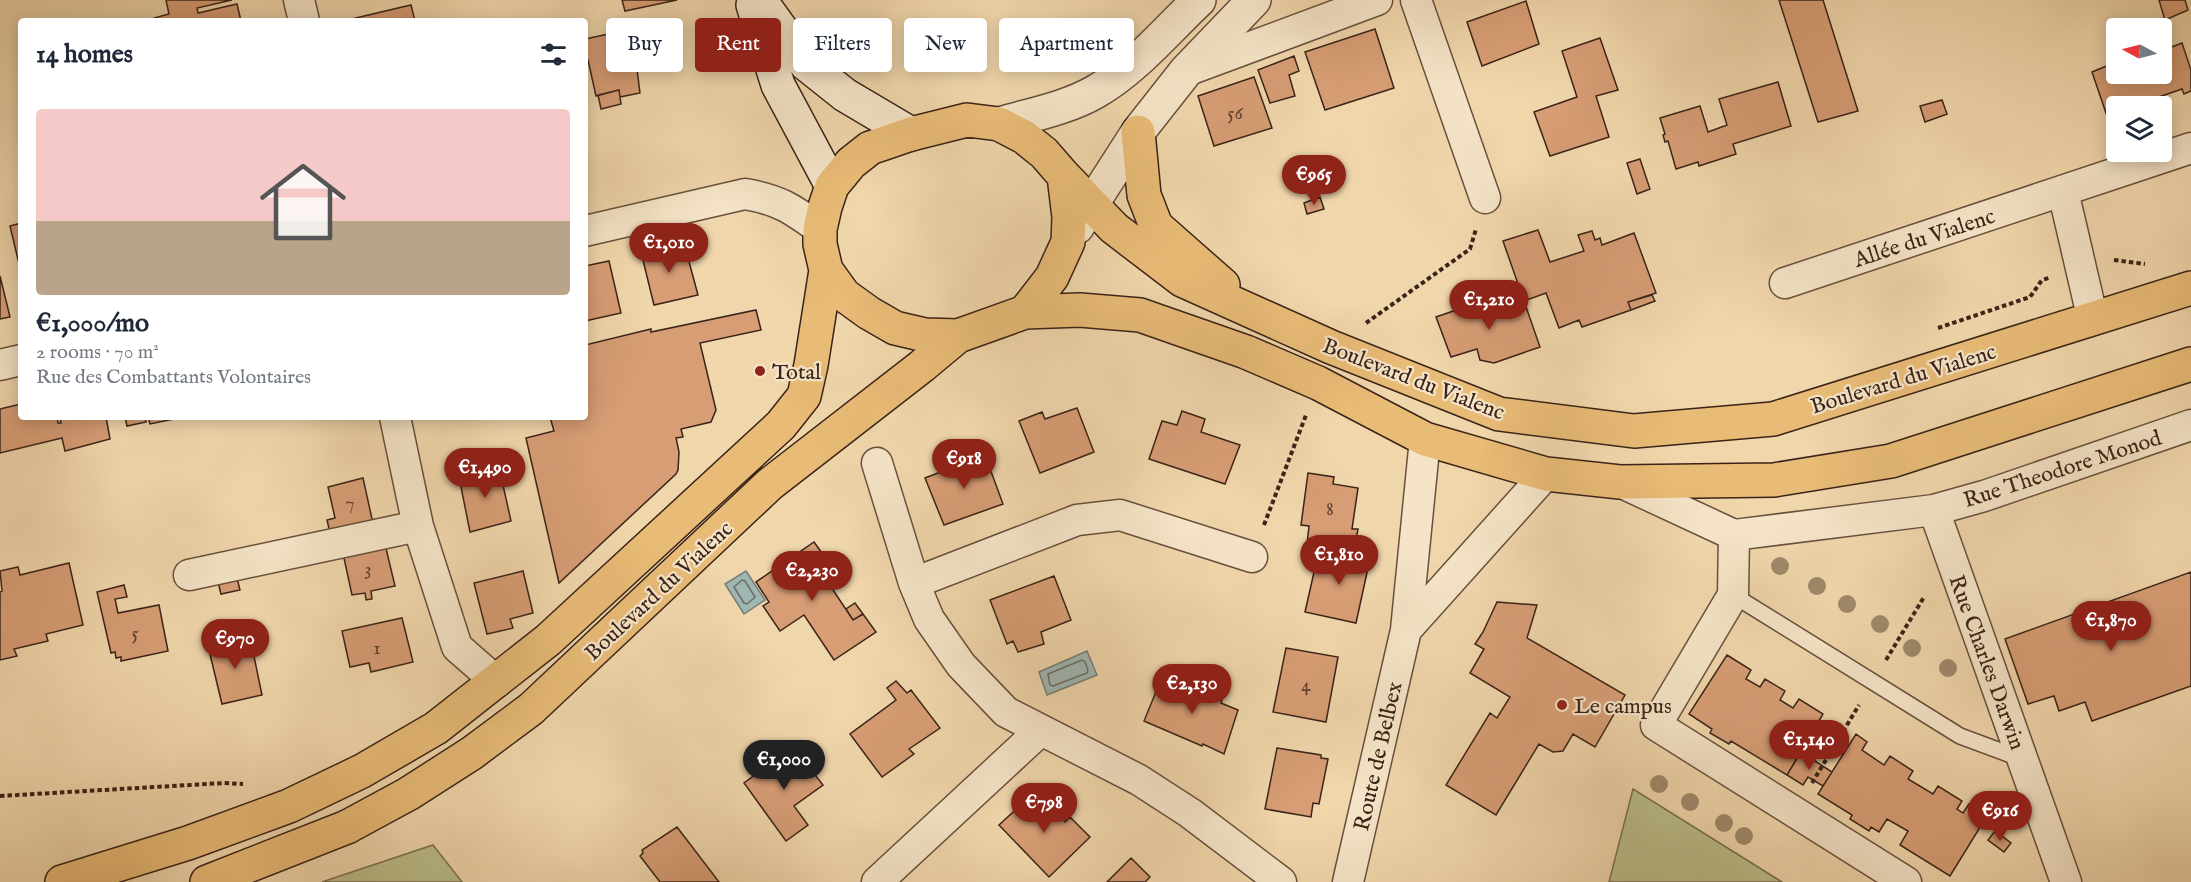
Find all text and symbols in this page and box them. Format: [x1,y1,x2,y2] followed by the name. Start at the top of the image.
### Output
[606,18,683,72] chip: Buy
[695,18,781,72] chip: Rent
[793,18,892,72] chip: Filters
[904,18,987,72] chip: New
[999,18,1134,72] chip: Apartment
[2106,18,2172,84] north arrow
[2106,18,2172,162] map controls
[36,38,133,71] text: 14 homes
[537,38,570,71] icon: filters
[2106,96,2172,162] button: layers
[1227,101,1243,126] house number: 56
[249,148,357,256] icon: home
[1278,155,1350,206] pin: €965
[1296,162,1332,187] text: €965
[1850,203,1999,275] street label: Allée du Vialenc
[620,223,718,274] pin: €1,010
[643,230,695,255] text: €1,010
[1440,280,1538,331] pin: €1,210
[1463,287,1515,312] text: €1,210
[36,307,149,340] text: €1,000/mo
[1318,332,1508,427] street label: Boulevard du Vialenc
[1807,338,2000,421] street label: Boulevard du Vialenc
[36,340,159,365] text: 2 rooms · 70 m²
[772,359,821,387] place label: Total
[753,364,767,378] marker: Total
[36,365,311,390] text: Rue des Combattants Volontaires
[1960,425,2165,515] street label: Rue Theodore Monod
[928,439,1000,490] pin: €918
[946,446,982,471] text: €918
[436,448,534,499] pin: €1,490
[458,455,512,480] text: €1,490
[345,491,355,516] house number: 7
[1326,497,1334,522] house number: 8
[579,516,739,667] street label: Boulevard du Vialenc
[1290,535,1388,586] pin: €1,810
[1314,542,1364,567] text: €1,810
[763,551,861,602] pin: €2,230
[364,557,372,582] house number: 3
[785,558,839,583] text: €2,230
[1942,572,2031,754] street label: Rue Charles Darwin
[2062,601,2160,652] pin: €1,870
[2085,608,2137,633] text: €1,870
[199,619,271,670] pin: €970
[131,621,139,646] house number: 5
[215,626,255,651] text: €970
[373,636,381,661] house number: 1
[1143,664,1241,715] pin: €2,130
[1166,671,1218,696] text: €2,130
[1301,673,1311,698] house number: 4
[1348,679,1410,834] street label: Route de Belbex
[1574,693,1672,721] place label: Le campus
[1555,698,1569,712] marker: Le campus
[1760,720,1858,771] pin: €1,140
[1783,727,1835,752] text: €1,140
[735,740,833,791] pin: €1,000
[757,747,811,772] text: €1,000
[1008,783,1080,834] pin: €798
[1025,790,1063,815] text: €798
[1964,791,2036,842] pin: €916
[1982,798,2018,823] text: €916

